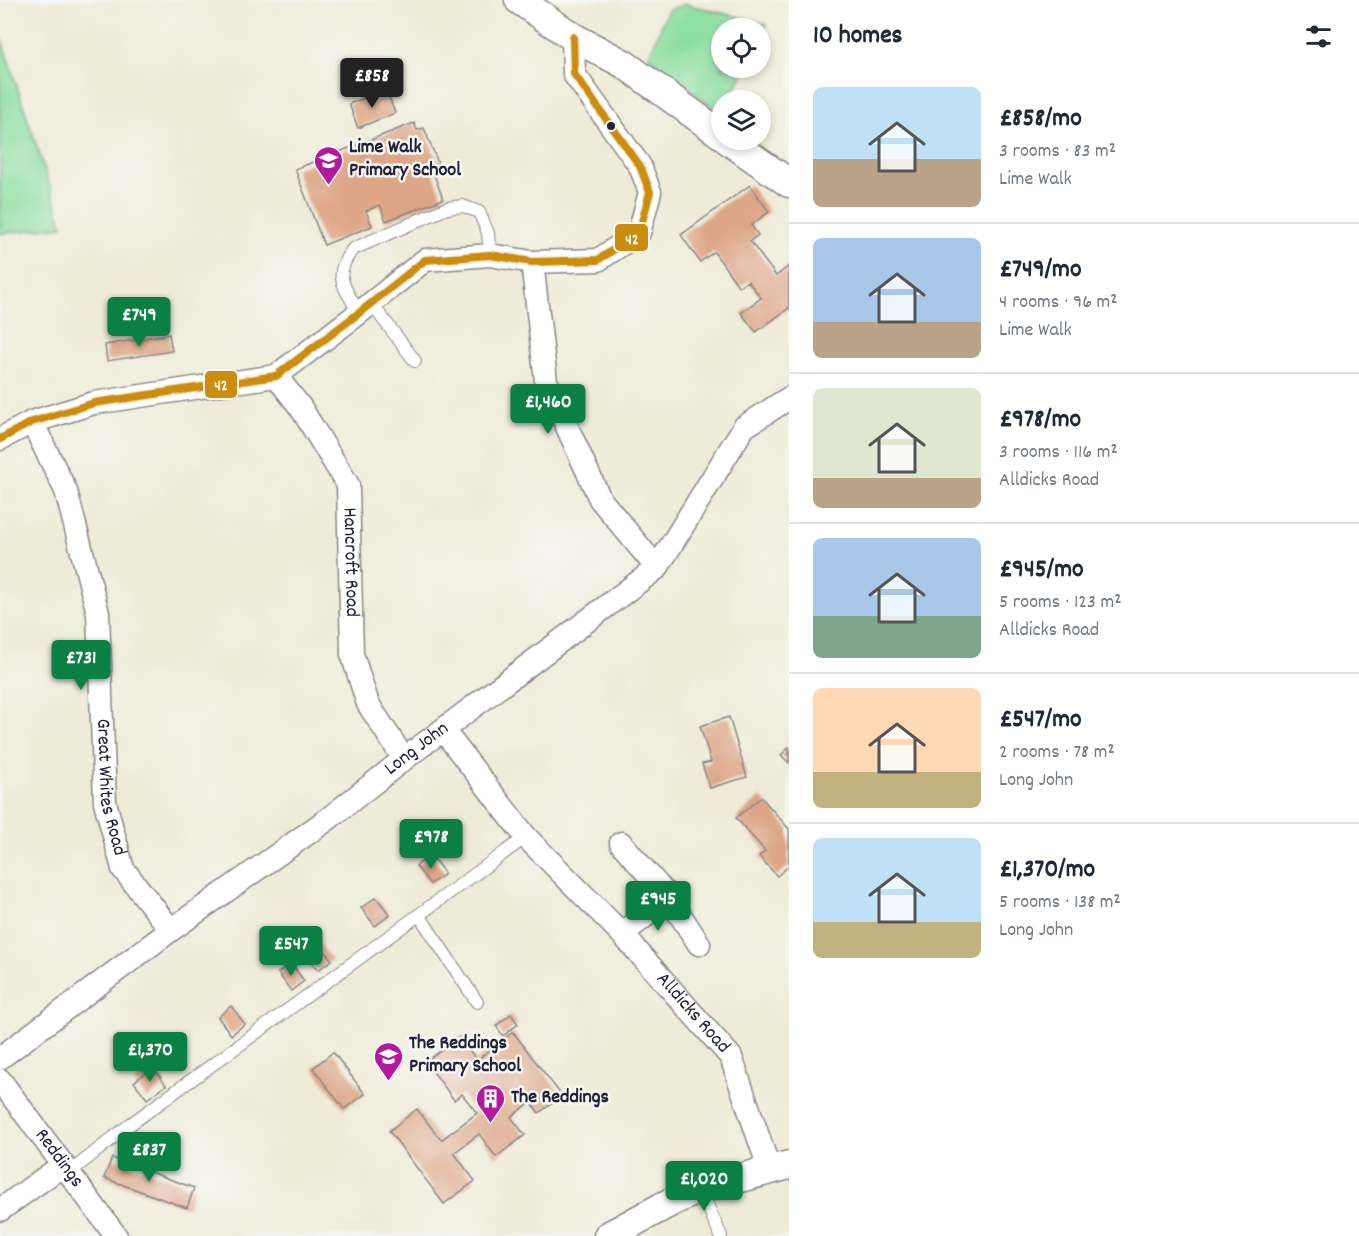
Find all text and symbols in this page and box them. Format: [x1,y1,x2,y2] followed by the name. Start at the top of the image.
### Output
[711,18,771,150] map controls
[711,18,771,78] button: locate
[813,18,903,55] text: 10 homes
[1302,20,1335,53] icon: filters
[336,58,408,109] pin: £858
[354,63,390,91] text: £858
[711,90,771,150] button: layers
[999,101,1082,138] text: £858/mo
[861,111,933,183] icon: home
[605,120,617,132] unlabelled marker
[349,134,461,185] place label: Lime Walk Primary School
[999,138,1116,166] text: 3 rooms · 83 m²
[312,144,344,186] school or university icon: Lime Walk Primary School
[999,166,1072,194] text: Lime Walk
[614,223,649,252] line badge: 42
[625,229,639,252] text: 42
[999,252,1082,289] text: £749/mo
[861,262,933,334] icon: home
[999,289,1118,317] text: 4 rooms · 96 m²
[103,297,175,348] pin: £749
[121,302,157,330] text: £749
[999,317,1072,345] text: Lime Walk
[204,370,238,399] line badge: 42
[214,375,228,398] text: 42
[499,384,597,435] pin: £1,460
[524,389,572,417] text: £1,460
[999,402,1081,439] text: £978/mo
[861,412,933,484] icon: home
[999,439,1118,467] text: 3 rooms · 116 m²
[999,467,1099,495] text: Alldicks Road
[335,507,365,617] street label: Hancroft Road
[999,552,1084,589] text: £945/mo
[861,562,933,634] icon: home
[999,589,1122,617] text: 5 rooms · 123 m²
[999,617,1099,645] text: Alldicks Road
[45,640,117,691] pin: £731
[66,645,96,673] text: £731
[999,702,1082,739] text: £547/mo
[861,712,933,784] icon: home
[379,716,455,783] street label: Long John
[88,718,133,859] street label: Great Whites Road
[999,739,1115,767] text: 2 rooms · 78 m²
[999,767,1073,795] text: Long John
[395,819,467,870] pin: £978
[414,824,448,852] text: £978
[999,852,1095,889] text: £1,370/mo
[861,862,933,934] icon: home
[622,881,694,932] pin: £945
[640,886,676,914] text: £945
[999,889,1121,917] text: 5 rooms · 138 m²
[999,917,1073,945] text: Long John
[255,926,327,977] pin: £547
[273,931,309,959] text: £547
[649,967,736,1060] street label: Alldicks Road
[409,1030,521,1081] place label: The Reddings Primary School
[101,1032,199,1083] pin: £1,370
[127,1037,173,1065] text: £1,370
[372,1040,404,1082] school or university icon: The Reddings Primary School
[474,1082,506,1124] building icon: The Reddings
[511,1084,609,1112] place label: The Reddings
[27,1123,90,1194] street label: Reddings
[113,1132,185,1183] pin: £837
[132,1137,166,1165] text: £837
[655,1161,753,1212] pin: £1,020
[680,1166,728,1194] text: £1,020

